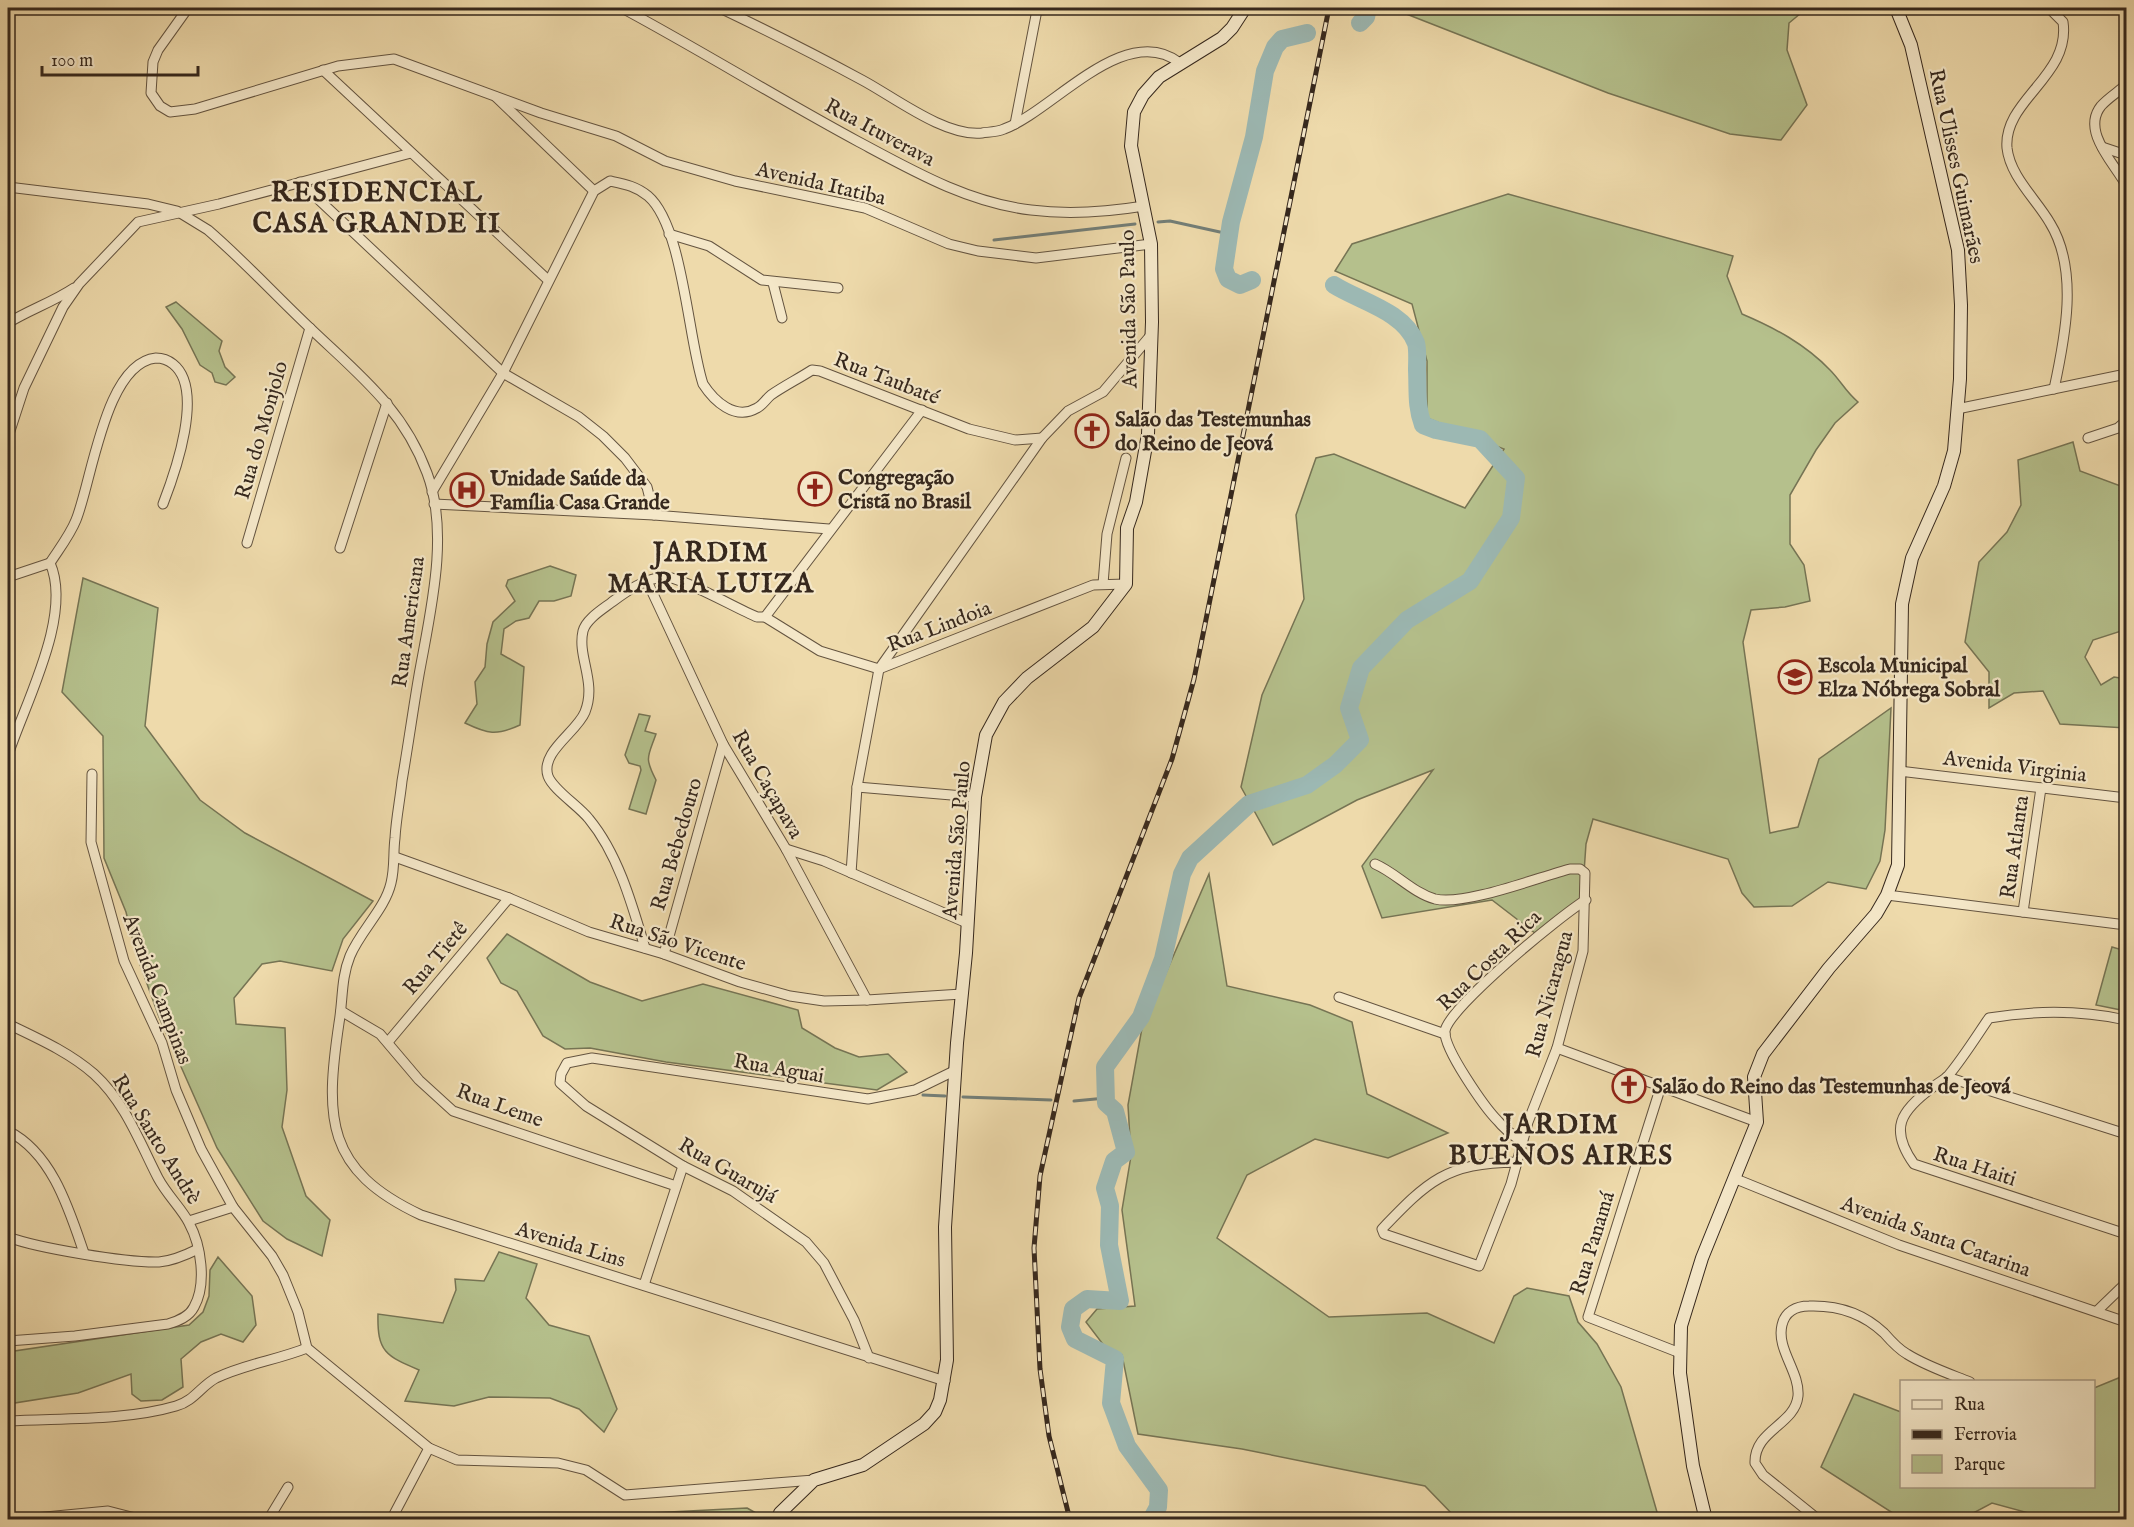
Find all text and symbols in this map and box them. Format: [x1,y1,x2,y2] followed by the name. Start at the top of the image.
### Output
[42,39,198,77] scale bar
[51,50,93,73] text: 100 m
[1922,66,1989,266] street label: Rua Ulisses Guimarães
[819,93,940,174] street label: Rua Ituverava
[752,156,889,213] street label: Avenida Itatiba
[253,177,501,242] district label: RESIDENCIAL CASA GRANDE II
[1115,229,1144,390] street label: Avenida São Paulo
[830,347,944,412] street label: Rua Taubaté
[230,358,295,503] street label: Rua do Monjolo
[1115,407,1311,458] place label: Salão das Testemunhas do Reino de Jeová
[1074,413,1110,449] church icon: Salão das Testemunhas do Reino de Jeová
[838,465,972,516] place label: Congregação Cristã no Brasil
[489,466,670,517] place label: Unidade Saúde da Família Casa Grande
[797,471,833,507] church icon: Congregação Cristã no Brasil
[449,472,485,508] hospital icon: Unidade Saúde da Família Casa Grande
[608,537,814,602] district label: JARDIM MARIA LUIZA
[387,554,432,689] street label: Rua Americana
[884,595,996,660] street label: Rua Lindoia
[1818,653,2001,704] place label: Escola Municipal Elza Nóbrega Sobral
[1777,659,1813,695] school or university icon: Escola Municipal Elza Nóbrega Sobral
[725,726,809,845] street label: Rua Caçapava
[1941,745,2089,790] street label: Avenida Virginia
[937,760,978,921] street label: Avenida São Paulo
[646,775,709,914] street label: Rua Bebedouro
[1995,793,2036,901] street label: Rua Atlanta
[1432,904,1548,1018] street label: Rua Costa Rica
[606,909,750,978] street label: Rua São Vicente
[115,910,198,1069] street label: Avenida Campinas
[398,916,475,1001] street label: Rua Tietê
[1521,927,1581,1061] street label: Rua Nicaragua
[731,1048,826,1091] street label: Rua Aguai
[1611,1068,1647,1104] church icon: Salão do Reino das Testemunhas de Jeová
[105,1070,207,1210] street label: Rua Santo Andrè
[1652,1074,2011,1101] place label: Salão do Reino das Testemunhas de Jeová
[452,1078,547,1135] street label: Rua Leme
[1449,1109,1673,1174] district label: JARDIM BUENOS AIRES
[673,1132,782,1211] street label: Rua Guarujá
[1930,1141,2020,1194] street label: Rua Haiti
[1565,1187,1622,1299] street label: Rua Panamá
[1836,1190,2035,1285] street label: Avenida Santa Catarina
[511,1216,629,1275] street label: Avenida Lins
[1900,1380,2095,1488] legend
[1954,1394,1985,1417] text: Rua
[1954,1424,2017,1447] text: Ferrovia
[1954,1454,2005,1477] text: Parque

